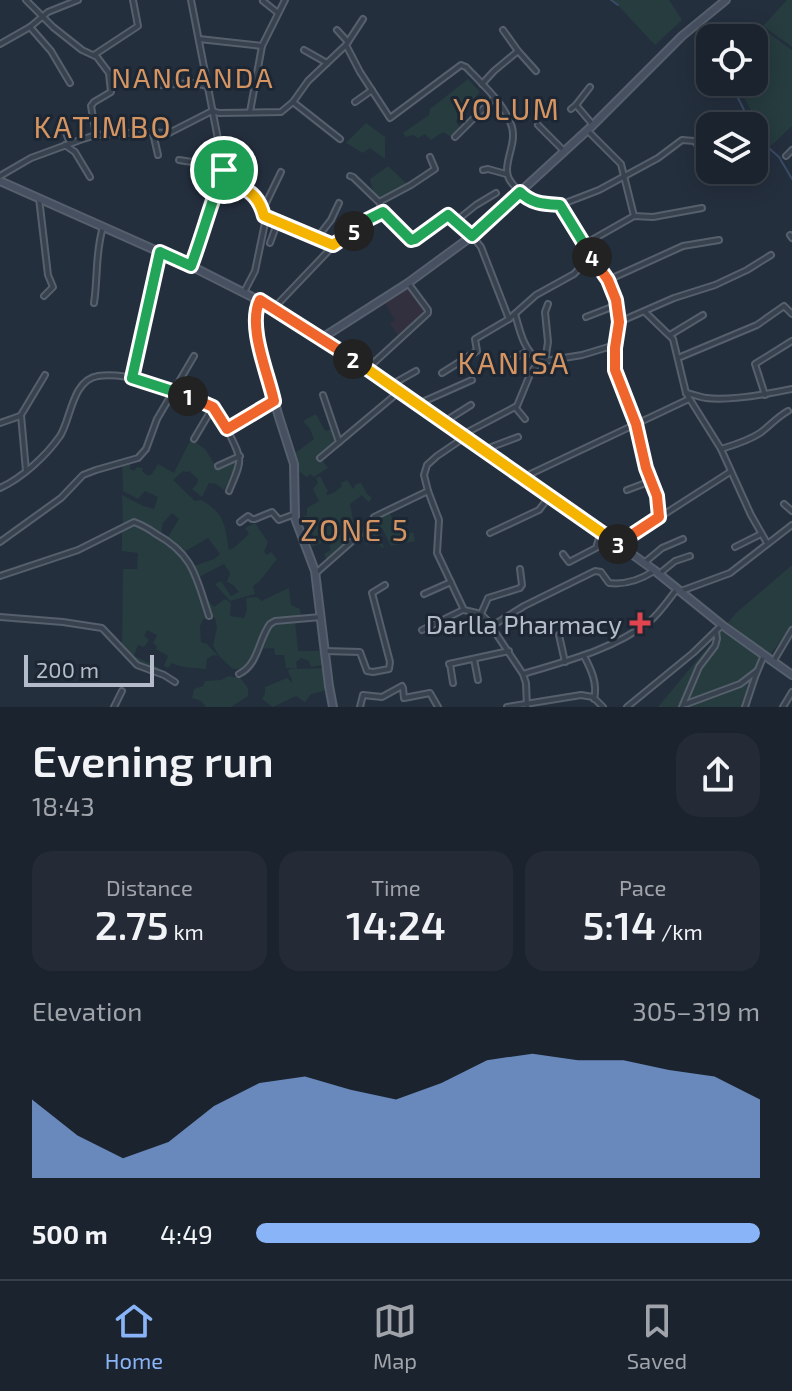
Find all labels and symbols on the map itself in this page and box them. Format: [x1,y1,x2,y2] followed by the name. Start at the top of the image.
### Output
[111,60,275,94] district label: NANGANDA
[453,90,561,126] district label: YOLUM
[34,108,172,144] district label: KATIMBO
[190,136,258,204] pin
[334,211,374,251] pin: 5
[572,237,612,277] pin: 4
[333,339,373,379] pin: 2
[458,344,570,380] district label: KANISA
[168,376,208,416] pin: 1
[300,511,410,547] district label: ZONE 5
[598,524,638,564] pin: 3
[426,608,622,639] place label: Darlla Pharmacy
[629,612,651,634] marker: Darlla Pharmacy
[24,651,154,687] scale bar

